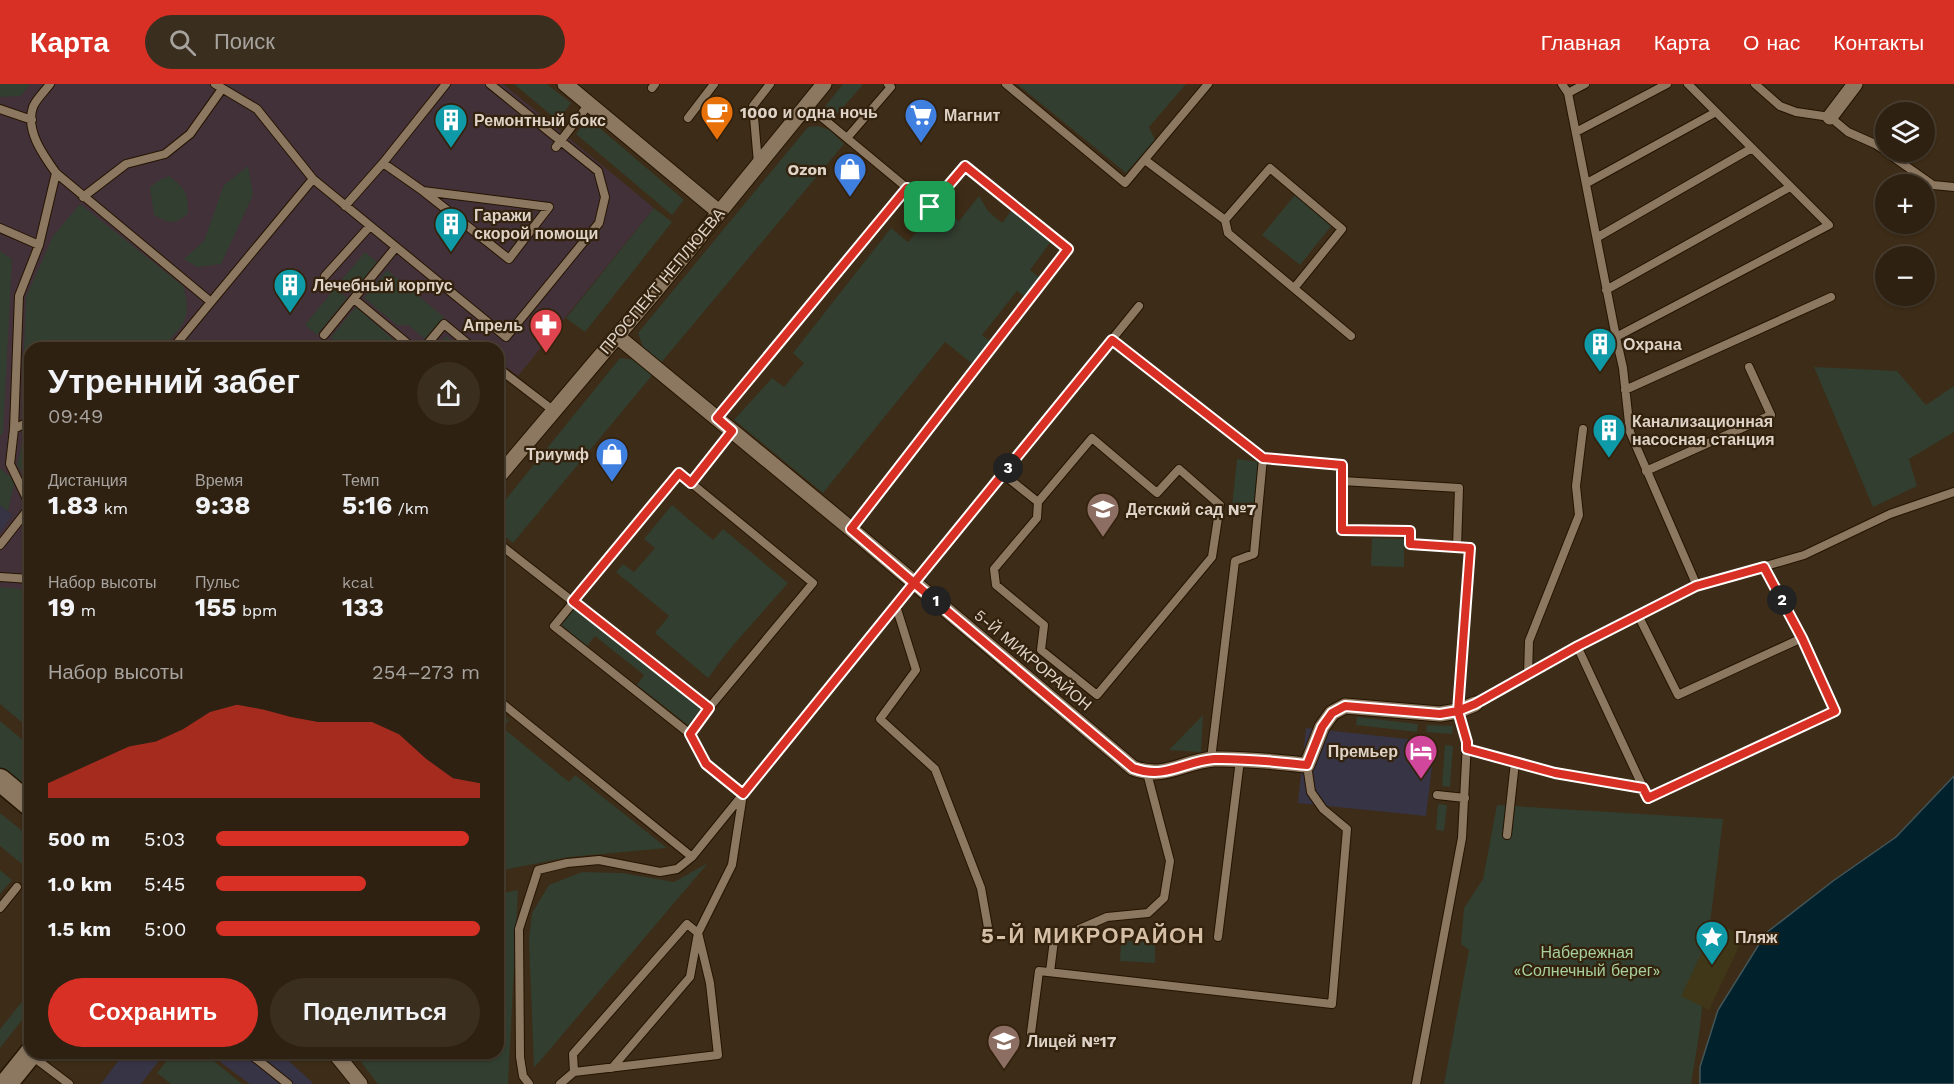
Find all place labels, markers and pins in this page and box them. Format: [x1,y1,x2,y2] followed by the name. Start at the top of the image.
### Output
[699,94,735,141] cafe icon: 1000 и одна ночь
[903,97,939,144] supermarket icon: Магнит
[433,102,469,149] building icon: Ремонтный бокс
[740,103,878,122] place label: 1000 и одна ночь
[944,106,1001,125] place label: Магнит
[474,111,606,130] place label: Ремонтный бокс
[832,151,868,198] shop icon: Ozon
[788,160,827,179] place label: Ozon
[904,181,955,232] pin
[433,206,469,253] building icon: Гаражи скорой помощи
[474,206,598,243] place label: Гаражи скорой помощи
[272,267,308,314] building icon: Лечебный корпус
[313,276,453,295] place label: Лечебный корпус
[528,307,564,354] pharmacy icon: Апрель
[463,316,523,335] place label: Апрель
[1582,326,1618,373] building icon: Охрана
[1623,335,1682,354] place label: Охрана
[1591,412,1627,459] building icon: Канализационная насосная станция
[1632,412,1775,449] place label: Канализационная насосная станция
[594,436,630,483] shop icon: Триумф
[526,445,589,464] place label: Триумф
[993,453,1023,483] pin: 3
[1085,491,1121,538] school or university icon: Детский сад №7
[1126,500,1256,519] place label: Детский сад №7
[1767,585,1797,615] pin: 2
[921,586,951,616] pin: 1
[1403,733,1439,780] hotel icon: Премьер
[1328,742,1398,761] place label: Премьер
[1694,919,1730,966] place icon: Пляж
[1735,928,1778,947] place label: Пляж
[986,1023,1022,1070] school or university icon: Лицей №17
[1027,1032,1117,1051] place label: Лицей №17

